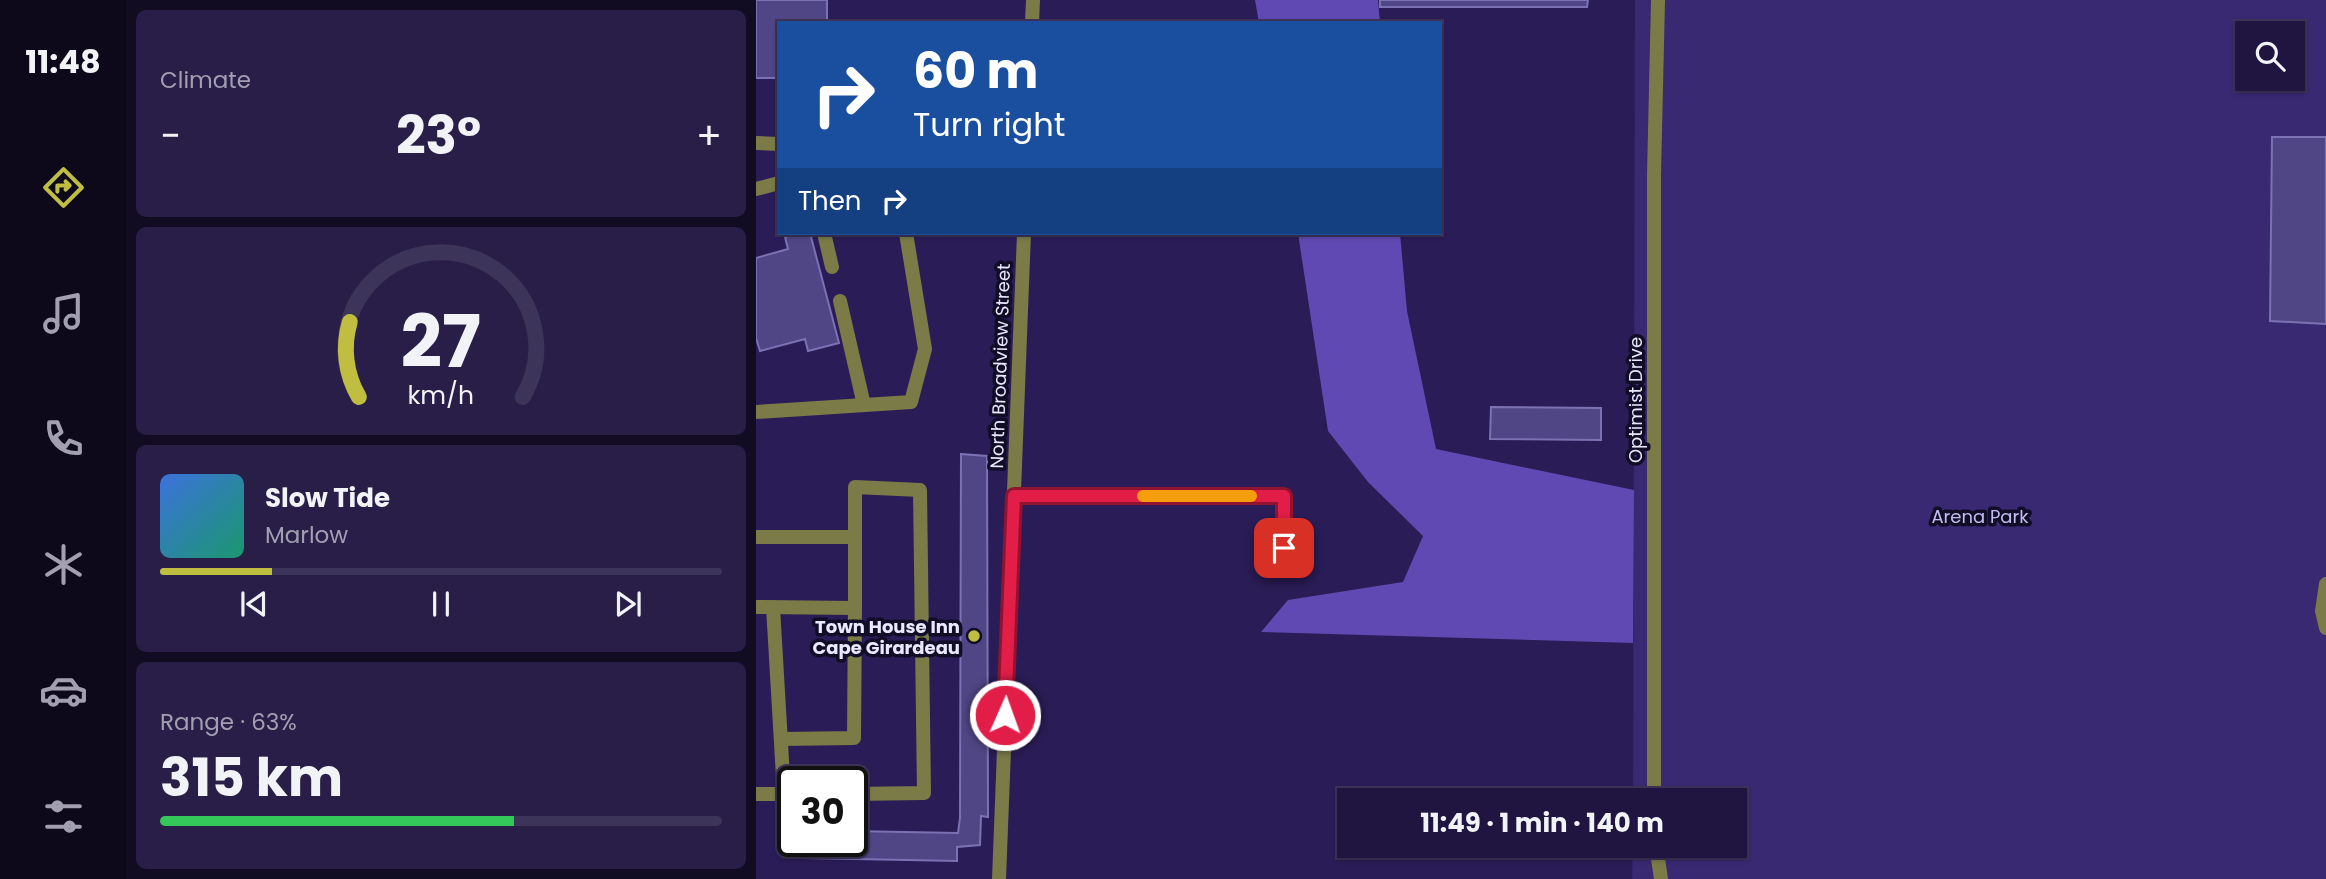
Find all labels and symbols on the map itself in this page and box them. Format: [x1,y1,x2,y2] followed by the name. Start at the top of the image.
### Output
[984,263,1016,469] street label: North Broadview Street
[1623,337,1648,463] street label: Optimist Drive
[1931,504,2029,529] park label: Arena Park
[1254,518,1314,578] pin
[813,614,960,660] place label: Town House Inn Cape Girardeau
[966,628,982,644] marker: Town House Inn Cape Girardeau
[968,678,1042,752] position arrow
[777,766,868,857] speed limit sign: 30

